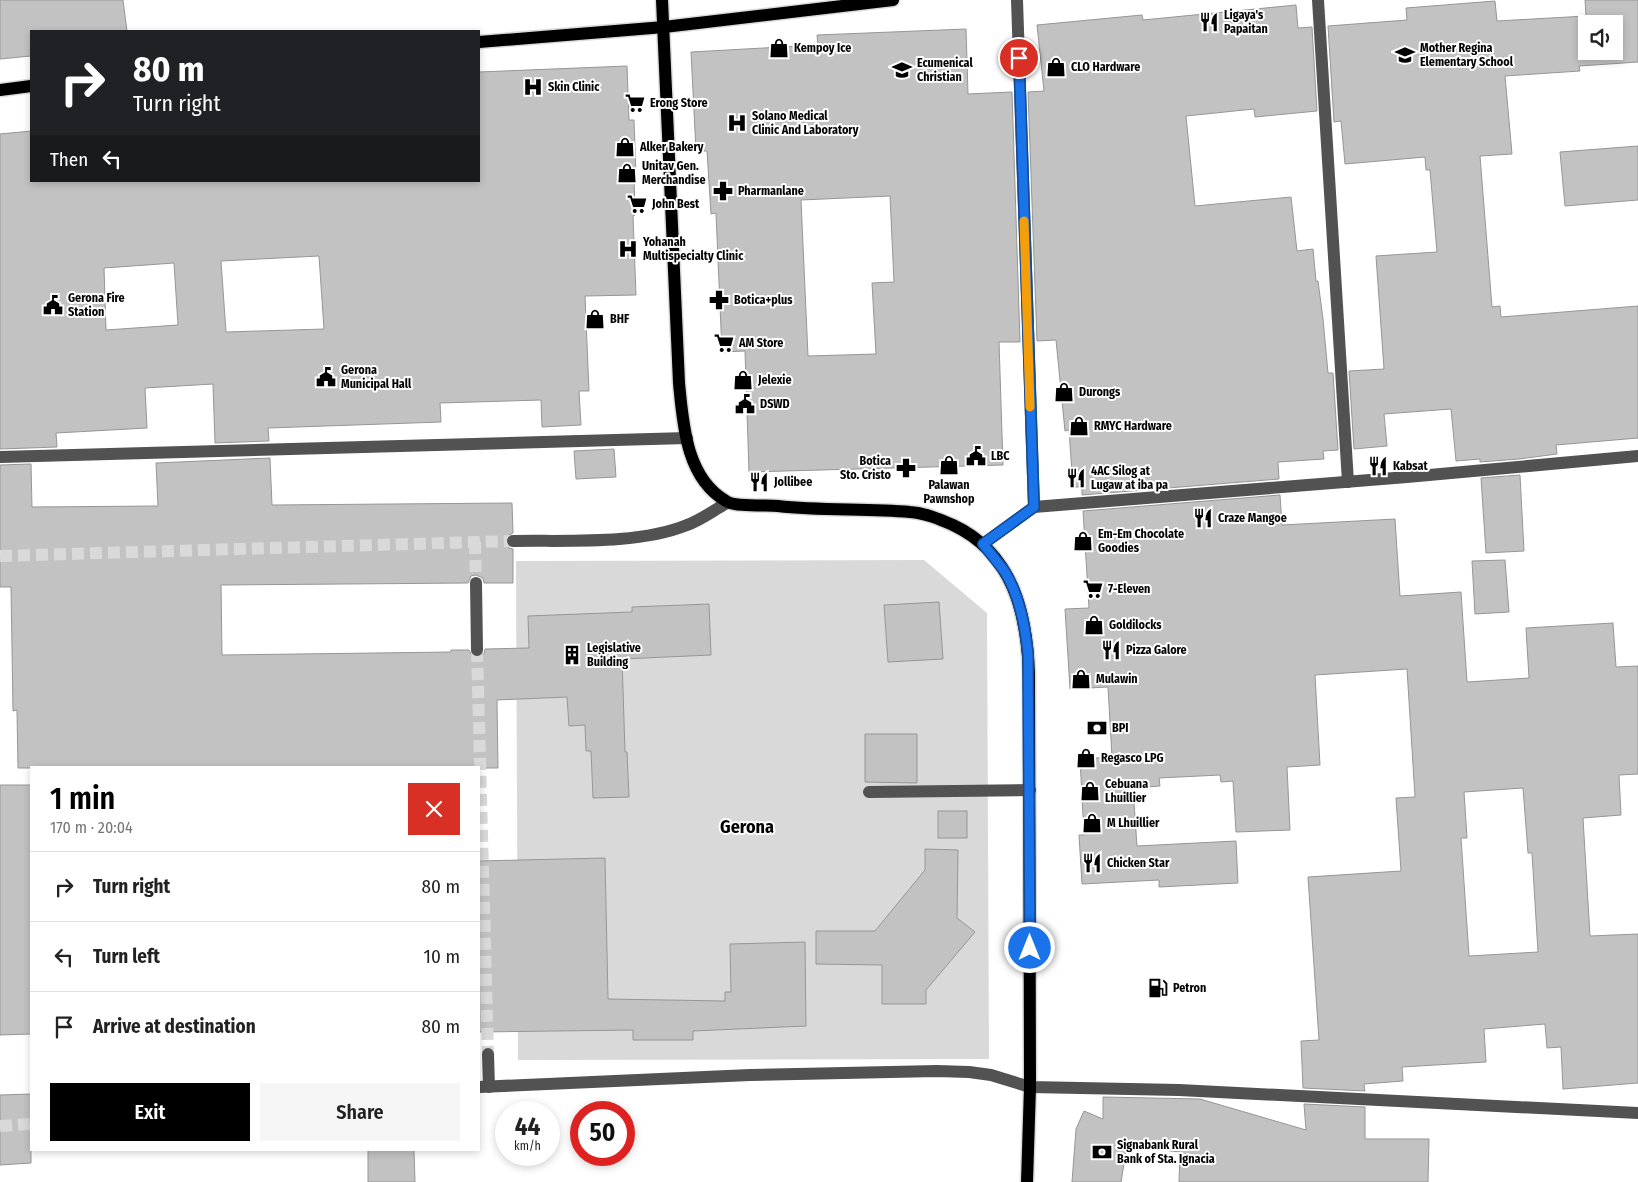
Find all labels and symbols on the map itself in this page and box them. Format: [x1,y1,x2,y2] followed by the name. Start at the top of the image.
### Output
[1224,8,1268,36] place label: Ligaya's Papaitan
[1198,11,1220,33] restaurant icon: Ligaya's Papaitan
[768,37,790,59] shop icon: Kempoy Ice
[998,37,1040,79] pin
[794,41,851,55] place label: Kempoy Ice
[1420,41,1514,69] place label: Mother Regina Elementary School
[1394,44,1416,66] school or university icon: Mother Regina Elementary School
[917,56,973,84] place label: Ecumenical Christian
[1045,56,1067,78] shop icon: CLO Hardware
[891,59,913,81] school or university icon: Ecumenical Christian
[1071,60,1140,74] place label: CLO Hardware
[522,76,544,98] hospital icon: Skin Clinic
[548,80,600,94] place label: Skin Clinic
[624,92,646,114] supermarket icon: Erong Store
[650,96,708,110] place label: Erong Store
[752,109,859,137] place label: Solano Medical Clinic And Laboratory
[726,112,748,134] hospital icon: Solano Medical Clinic And Laboratory
[614,136,636,158] shop icon: Alker Bakery
[639,140,704,154] place label: Alker Bakery
[642,159,706,187] place label: Unitav Gen. Merchandise
[616,162,638,184] shop icon: Unitav Gen. Merchandise
[712,180,734,202] pharmacy icon: Pharmanlane
[738,184,804,198] place label: Pharmanlane
[626,193,648,215] supermarket icon: John Best
[651,197,700,211] place label: John Best
[642,235,744,263] place label: Yohanah Multispecialty Clinic
[617,238,639,260] hospital icon: Yohanah Multispecialty Clinic
[708,289,730,311] pharmacy icon: Botica+plus
[68,291,125,319] place label: Gerona Fire Station
[734,293,793,307] place label: Botica+plus
[42,294,64,316] public building icon: Gerona Fire Station
[584,308,606,330] shop icon: BHF
[610,312,630,326] place label: BHF
[713,332,735,354] supermarket icon: AM Store
[738,336,783,350] place label: AM Store
[341,363,412,391] place label: Gerona Municipal Hall
[315,366,337,388] public building icon: Gerona Municipal Hall
[732,369,754,391] shop icon: Jelexie
[757,373,792,387] place label: Jelexie
[1053,381,1075,403] shop icon: Durongs
[1079,385,1121,399] place label: Durongs
[734,393,756,415] public building icon: DSWD
[760,397,790,411] place label: DSWD
[1068,415,1090,437] shop icon: RMYC Hardware
[1094,419,1172,433] place label: RMYC Hardware
[965,445,987,467] public building icon: LBC
[991,449,1010,463] place label: LBC
[840,454,892,482] place label: Botica Sto. Cristo
[938,454,960,476] shop icon: Palawan Pawnshop
[1367,455,1389,477] restaurant icon: Kabsat
[895,457,917,479] pharmacy icon: Botica Sto. Cristo
[1393,459,1429,473] place label: Kabsat
[1091,464,1168,492] place label: 4AC Silog at Lugaw at iba pa
[1065,467,1087,489] restaurant icon: 4AC Silog at Lugaw at iba pa
[748,471,770,493] restaurant icon: Jollibee
[773,475,812,489] place label: Jollibee
[924,478,975,506] place label: Palawan Pawnshop
[1192,507,1214,529] restaurant icon: Craze Mangoe
[1218,511,1287,525] place label: Craze Mangoe
[1098,527,1184,555] place label: Em-Em Chocolate Goodies
[1072,530,1094,552] shop icon: Em-Em Chocolate Goodies
[1082,578,1104,600] supermarket icon: 7-Eleven
[1108,582,1150,596] place label: 7-Eleven
[1083,614,1105,636] shop icon: Goldilocks
[1109,618,1162,632] place label: Goldilocks
[1100,639,1122,661] restaurant icon: Pizza Galore
[587,641,641,669] place label: Legislative Building
[1126,643,1187,657] place label: Pizza Galore
[561,644,583,666] building icon: Legislative Building
[1070,668,1092,690] shop icon: Mulawin
[1096,672,1138,686] place label: Mulawin
[1086,717,1108,739] bank icon: BPI
[1112,721,1128,735] place label: BPI
[1075,747,1097,769] shop icon: Regasco LPG
[1101,751,1164,765] place label: Regasco LPG
[1105,777,1148,805] place label: Cebuana Lhuillier
[1079,780,1101,802] shop icon: Cebuana Lhuillier
[1081,812,1103,834] shop icon: M Lhuillier
[720,816,774,838] district label: Gerona
[1107,816,1160,830] place label: M Lhuillier
[1081,852,1103,874] restaurant icon: Chicken Star
[1107,856,1170,870] place label: Chicken Star
[1003,921,1055,973] position arrow
[1147,977,1169,999] fuel station icon: Petron
[1173,981,1206,995] place label: Petron
[570,1101,635,1166] speed limit sign: 50
[1117,1138,1215,1166] place label: Signabank Rural Bank of Sta. Ignacia
[1091,1141,1113,1163] bank icon: Signabank Rural Bank of Sta. Ignacia

